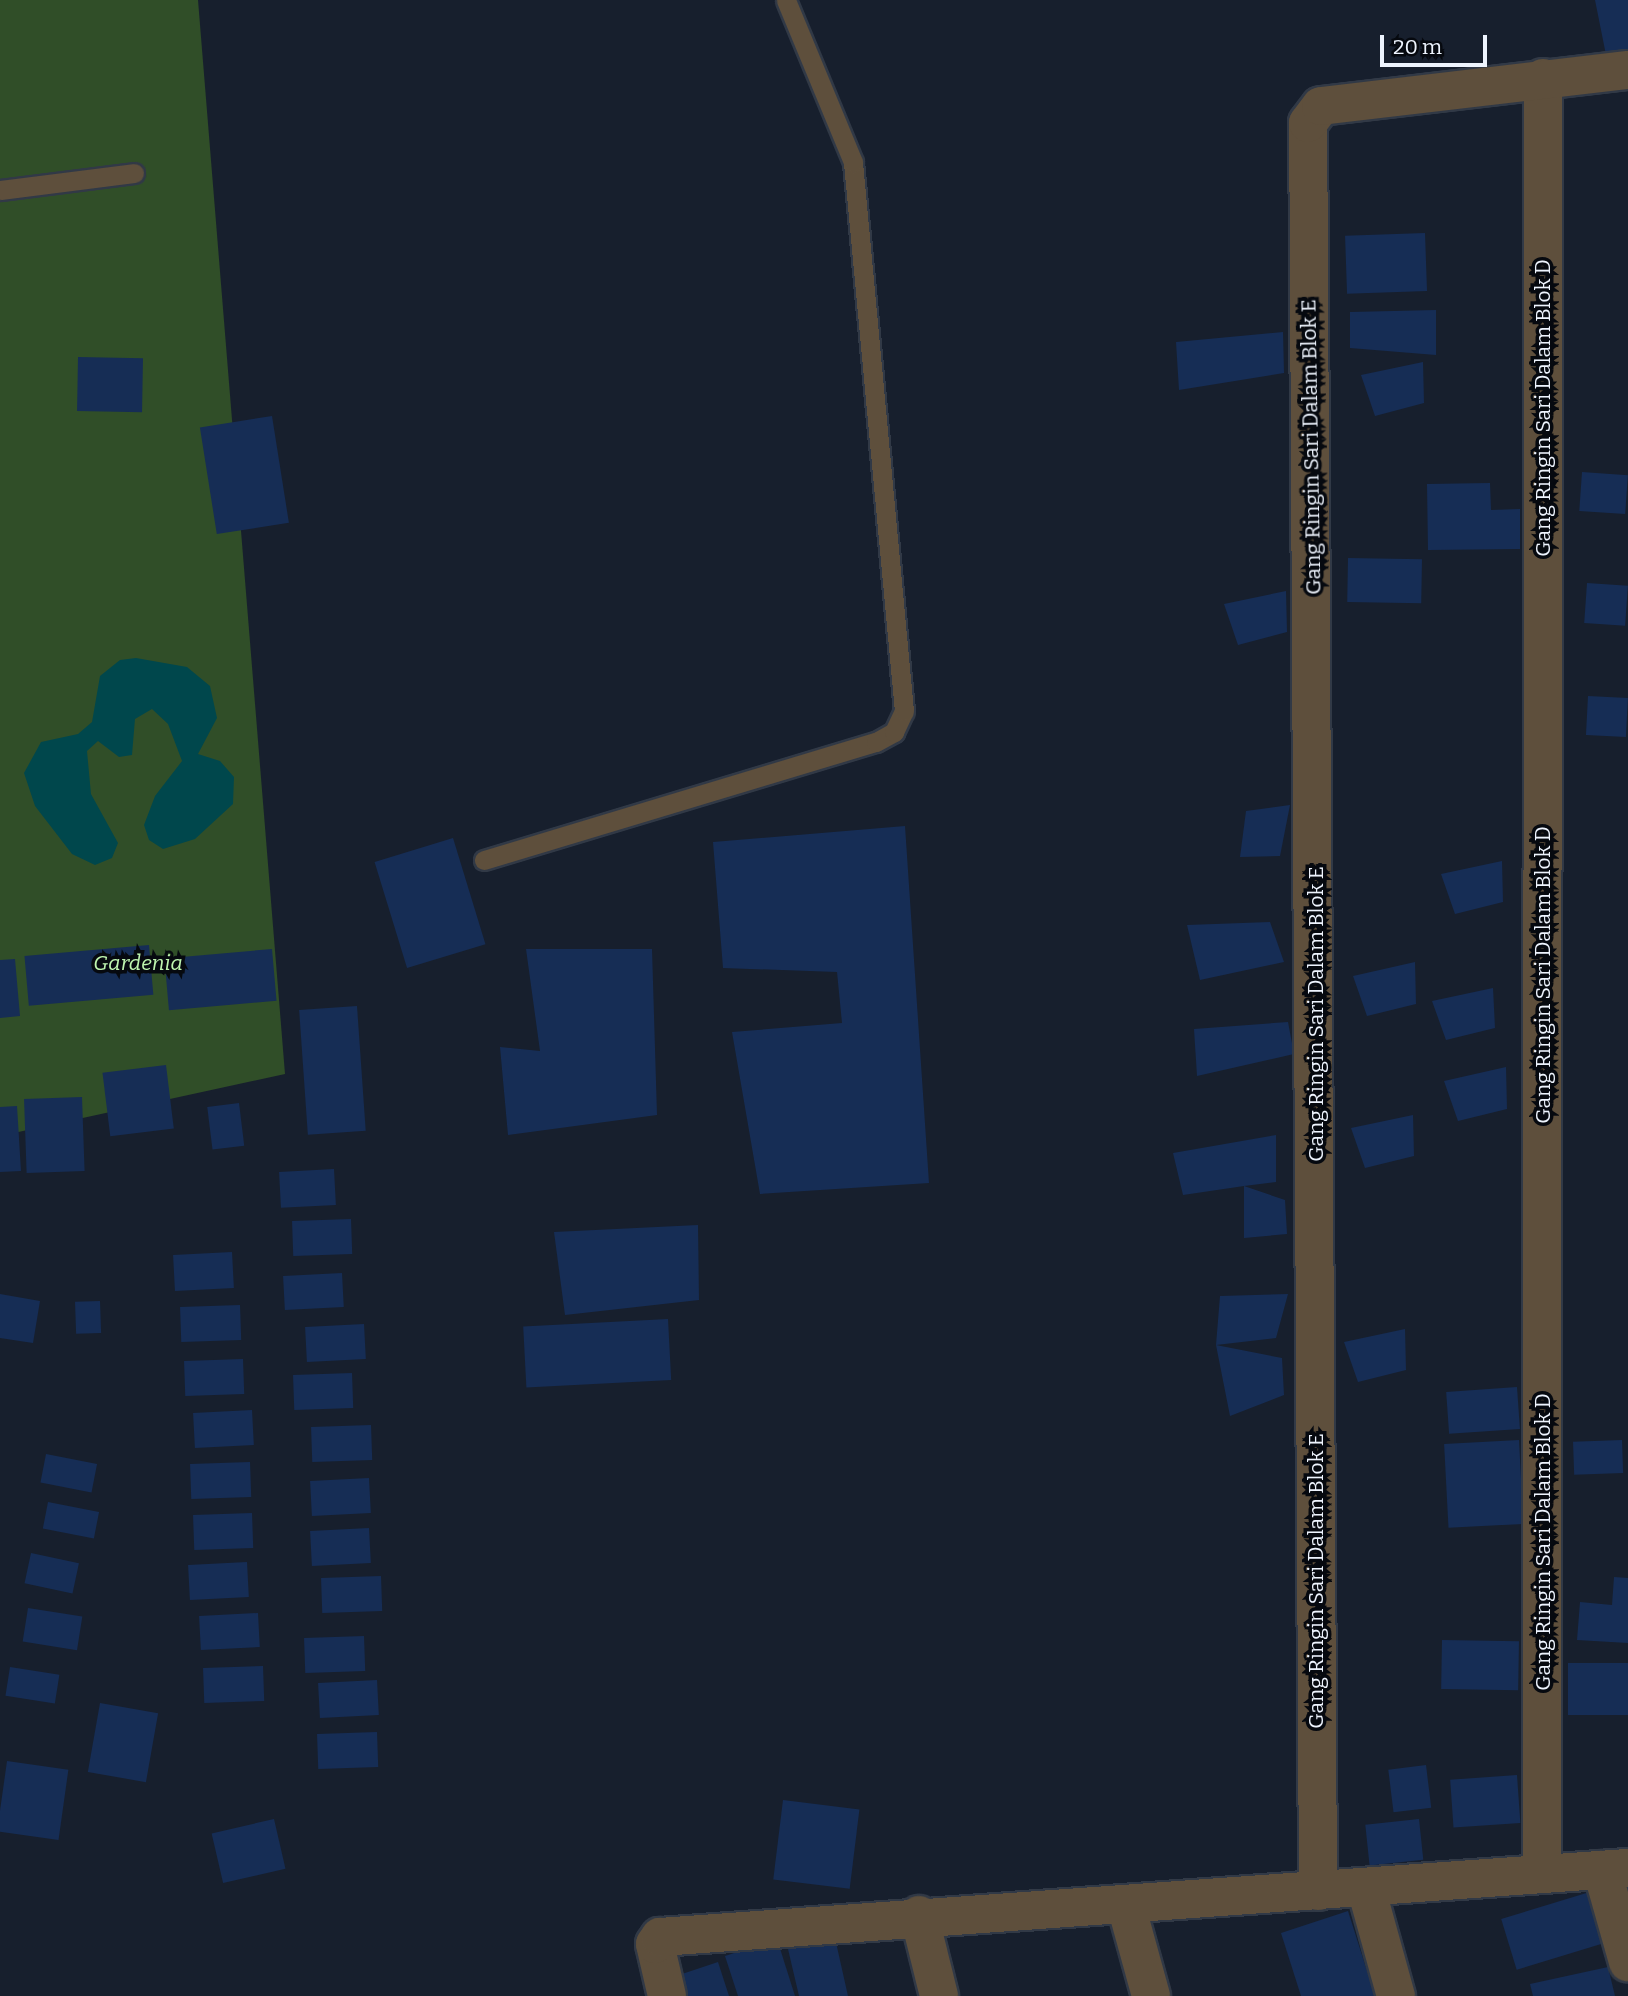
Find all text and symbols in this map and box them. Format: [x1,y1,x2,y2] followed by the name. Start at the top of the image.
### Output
[1383,21,1490,65] scale bar
[1393,34,1442,60] text: 20 m
[1530,259,1556,557] street label: Gang Ringin Sari Dalam Blok D
[1296,299,1326,595] street label: Gang Ringin Sari Dalam Blok E
[1530,826,1556,1124] street label: Gang Ringin Sari Dalam Blok D
[1303,866,1329,1162] street label: Gang Ringin Sari Dalam Blok E
[93,950,183,976] park label: Gardenia
[1530,1393,1556,1691] street label: Gang Ringin Sari Dalam Blok D
[1303,1433,1329,1729] street label: Gang Ringin Sari Dalam Blok E

